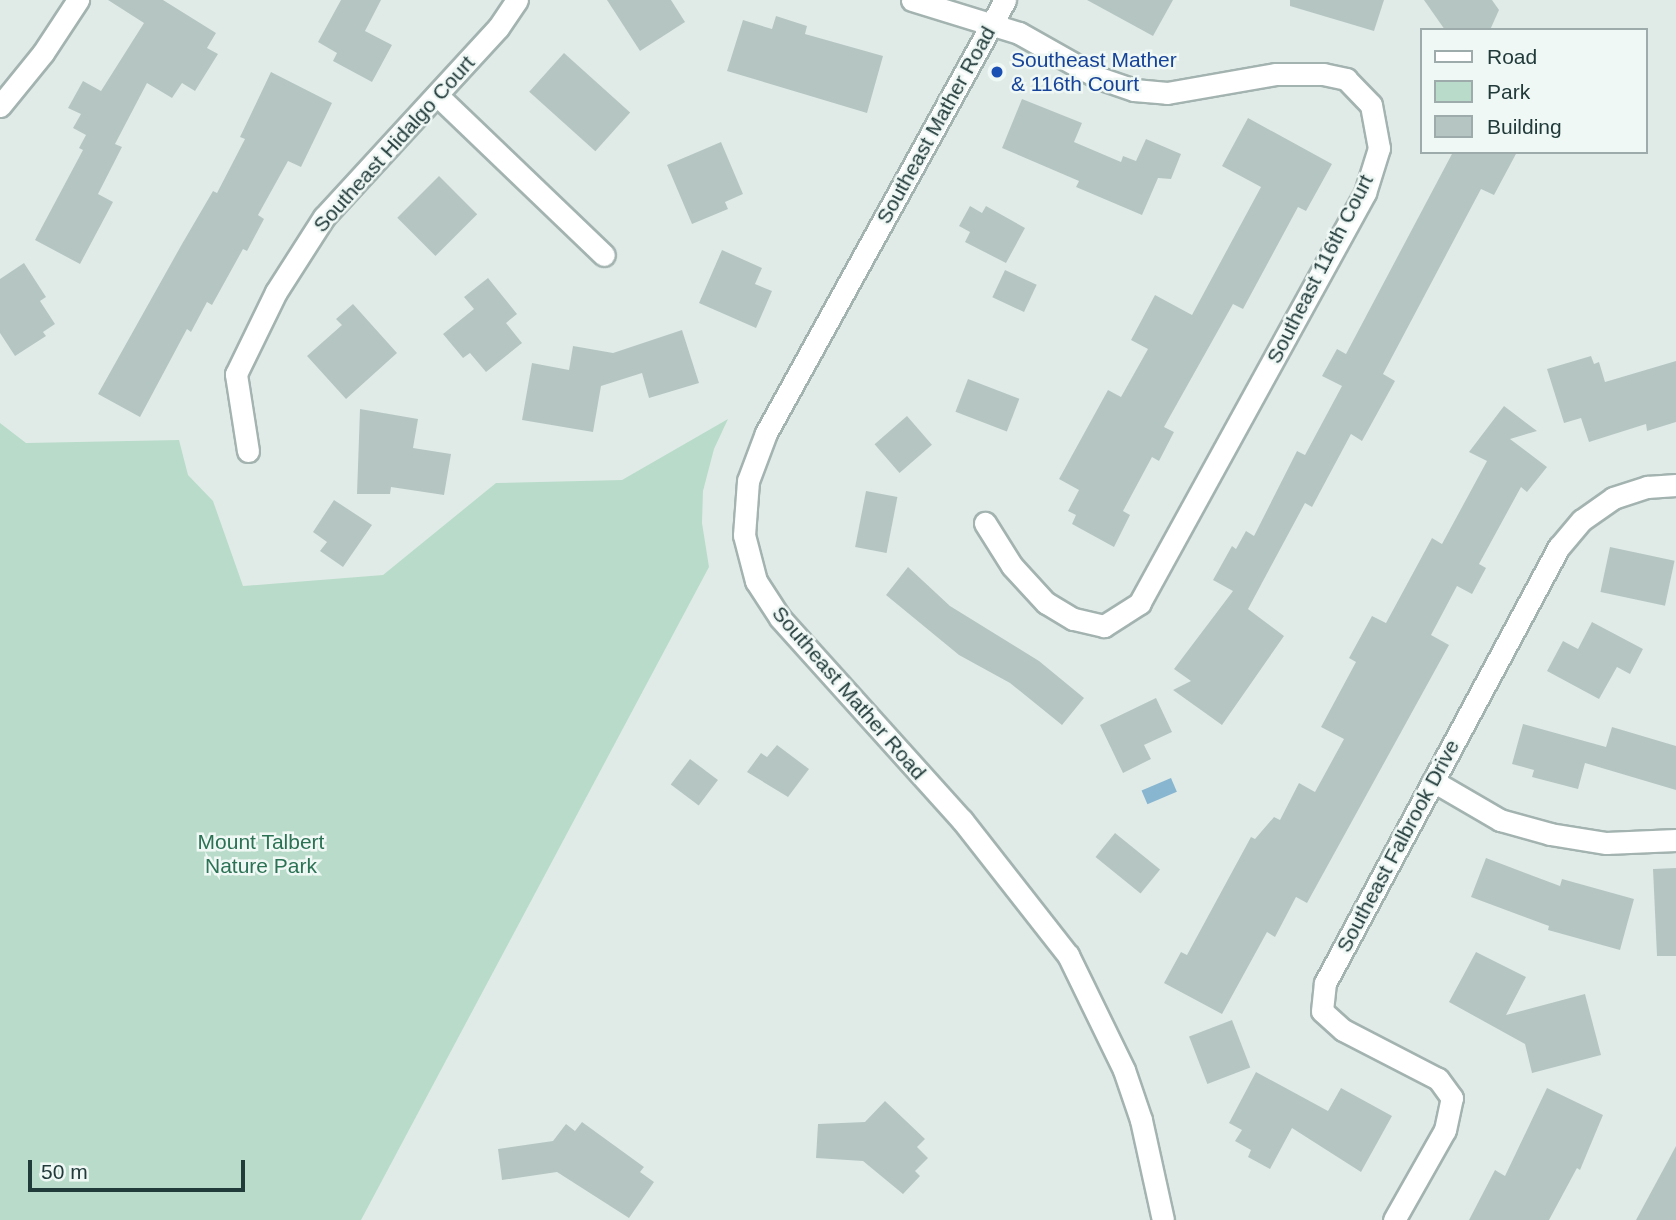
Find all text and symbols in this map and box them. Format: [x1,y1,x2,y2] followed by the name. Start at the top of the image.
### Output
[871,22,1001,228] street label: Southeast Mather Road
[1420,28,1648,154] legend
[1487,45,1537,68] text: Road
[1011,47,1177,97] place label: Southeast Mather & 116th Court
[308,51,480,237] street label: Southeast Hidalgo Court
[989,64,1005,80] marker: Southeast Mather & 116th Court
[1487,80,1530,103] text: Park
[1487,115,1562,138] text: Building
[1261,170,1379,368] street label: Southeast 116th Court
[767,601,931,785] street label: Southeast Mather Road
[1331,735,1465,957] street label: Southeast Falbrook Drive
[197,829,325,879] park label: Mount Talbert Nature Park
[32,1146,248,1190] scale bar
[41,1160,88,1183] text: 50 m

